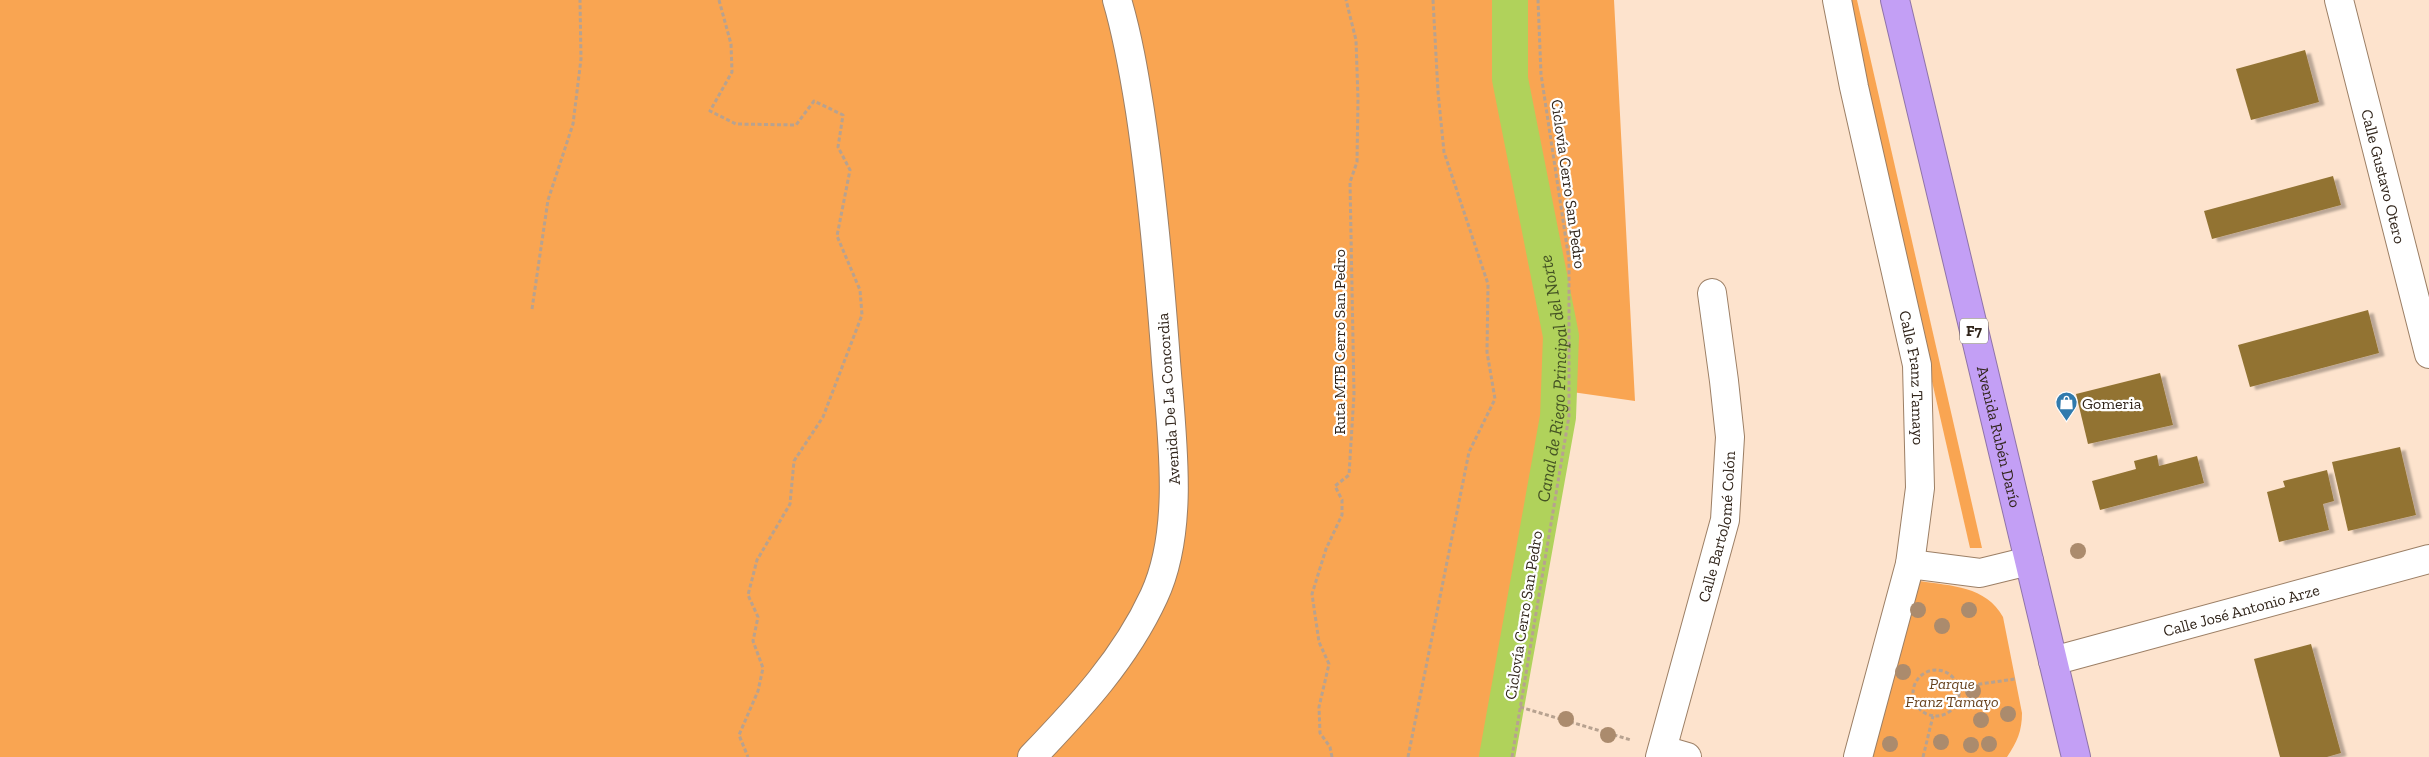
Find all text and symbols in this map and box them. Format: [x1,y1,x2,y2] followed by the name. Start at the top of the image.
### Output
[1547,98,1590,270] street label: Ciclovía Cerro San Pedro
[2357,107,2410,246] street label: Calle Gustavo Otero
[1330,249,1349,435] street label: Ruta MTB Cerro San Pedro
[1532,253,1572,504] water label: Canal de Riego Principal del Norte
[1895,309,1928,445] street label: Calle Franz Tamayo
[1153,312,1184,486] street label: Avenida De La Concordia
[1960,318,1988,344] road number: F7
[1973,364,2025,510] street label: Avenida Rubén Darío
[2054,391,2078,422] shop icon: Gomeria
[2082,394,2142,413] place label: Gomeria
[1694,450,1739,604] street label: Calle Bartolomé Colón
[1501,529,1546,701] street label: Ciclovía Cerro San Pedro
[2161,580,2322,641] street label: Calle José Antonio Arze
[1905,674,1999,711] park label: Parque Franz Tamayo

